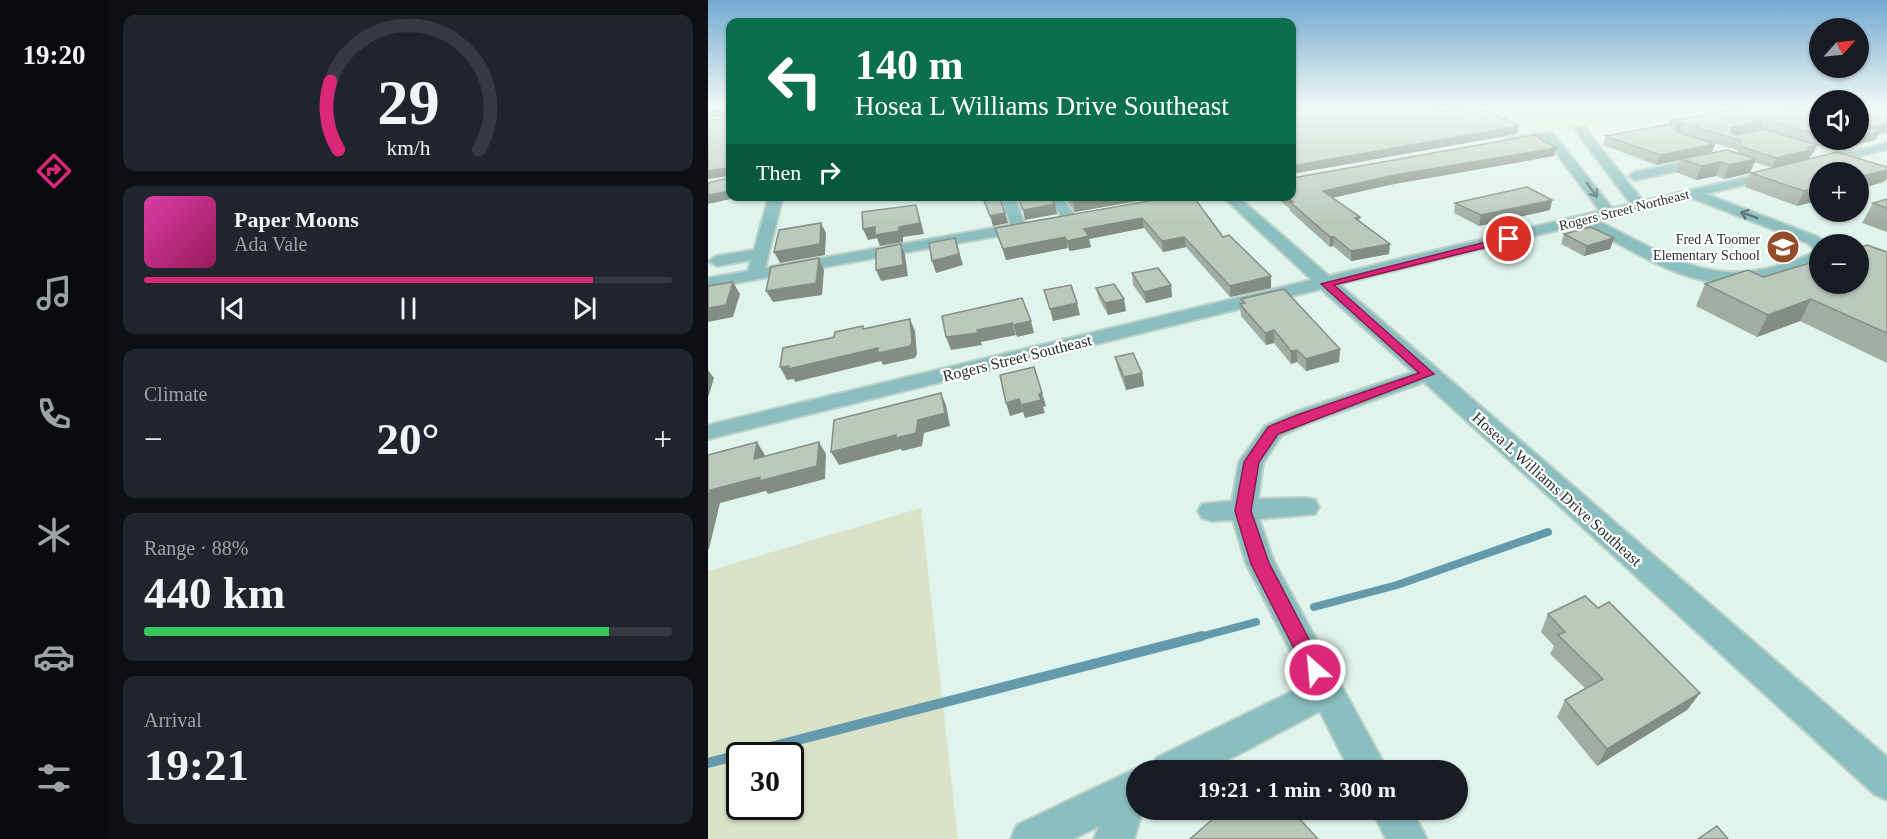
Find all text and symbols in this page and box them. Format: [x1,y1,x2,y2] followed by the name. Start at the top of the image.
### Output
[1809,18,1869,78] north arrow
[1809,18,1869,294] map controls
[23,40,86,70] text: 19:20
[756,42,834,120] icon: left
[855,42,964,88] text: 140 m
[377,68,439,137] text: 29
[1809,90,1869,150] button: sound
[855,91,1229,121] text: Hosea L Williams Drive Southeast
[386,136,430,160] text: km/h
[33,150,75,192] icon: directions
[813,156,846,189] icon: right
[756,160,801,185] text: Then
[1809,162,1869,222] button: +
[1585,182,1598,198] one-way arrow
[1557,187,1691,233] street label: Rogers Street Northeast
[234,207,359,232] text: Paper Moons
[1741,209,1759,220] one-way arrow
[1483,213,1534,264] pin
[1492,222,1525,255] icon: arrive
[1765,229,1801,265] school or university icon: Fred A Toomer Elementary School
[1653,232,1760,263] place label: Fred A Toomer Elementary School
[234,233,308,255] text: Ada Vale
[1809,234,1869,294] button: −
[33,272,75,314] icon: music
[216,292,249,325] icon: previous
[392,292,425,325] icon: pause
[568,292,601,325] icon: next
[941,331,1094,386] street label: Rogers Street Southeast
[144,383,207,405] text: Climate
[33,393,75,435] icon: phone
[1469,409,1645,570] street label: Hosea L Williams Drive Southeast
[377,414,440,464] text: 20°
[144,421,163,457] text: −
[653,421,672,457] text: +
[33,514,75,556] icon: climate
[144,537,248,559] text: Range · 88%
[144,568,285,618] text: 440 km
[33,636,75,678] icon: car
[1283,638,1347,702] position arrow
[144,709,202,731] text: Arrival
[144,740,249,790] text: 19:21
[726,742,804,820] speed limit sign: 30
[33,757,75,799] icon: filters
[1198,777,1396,802] text: 19:21 · 1 min · 300 m

